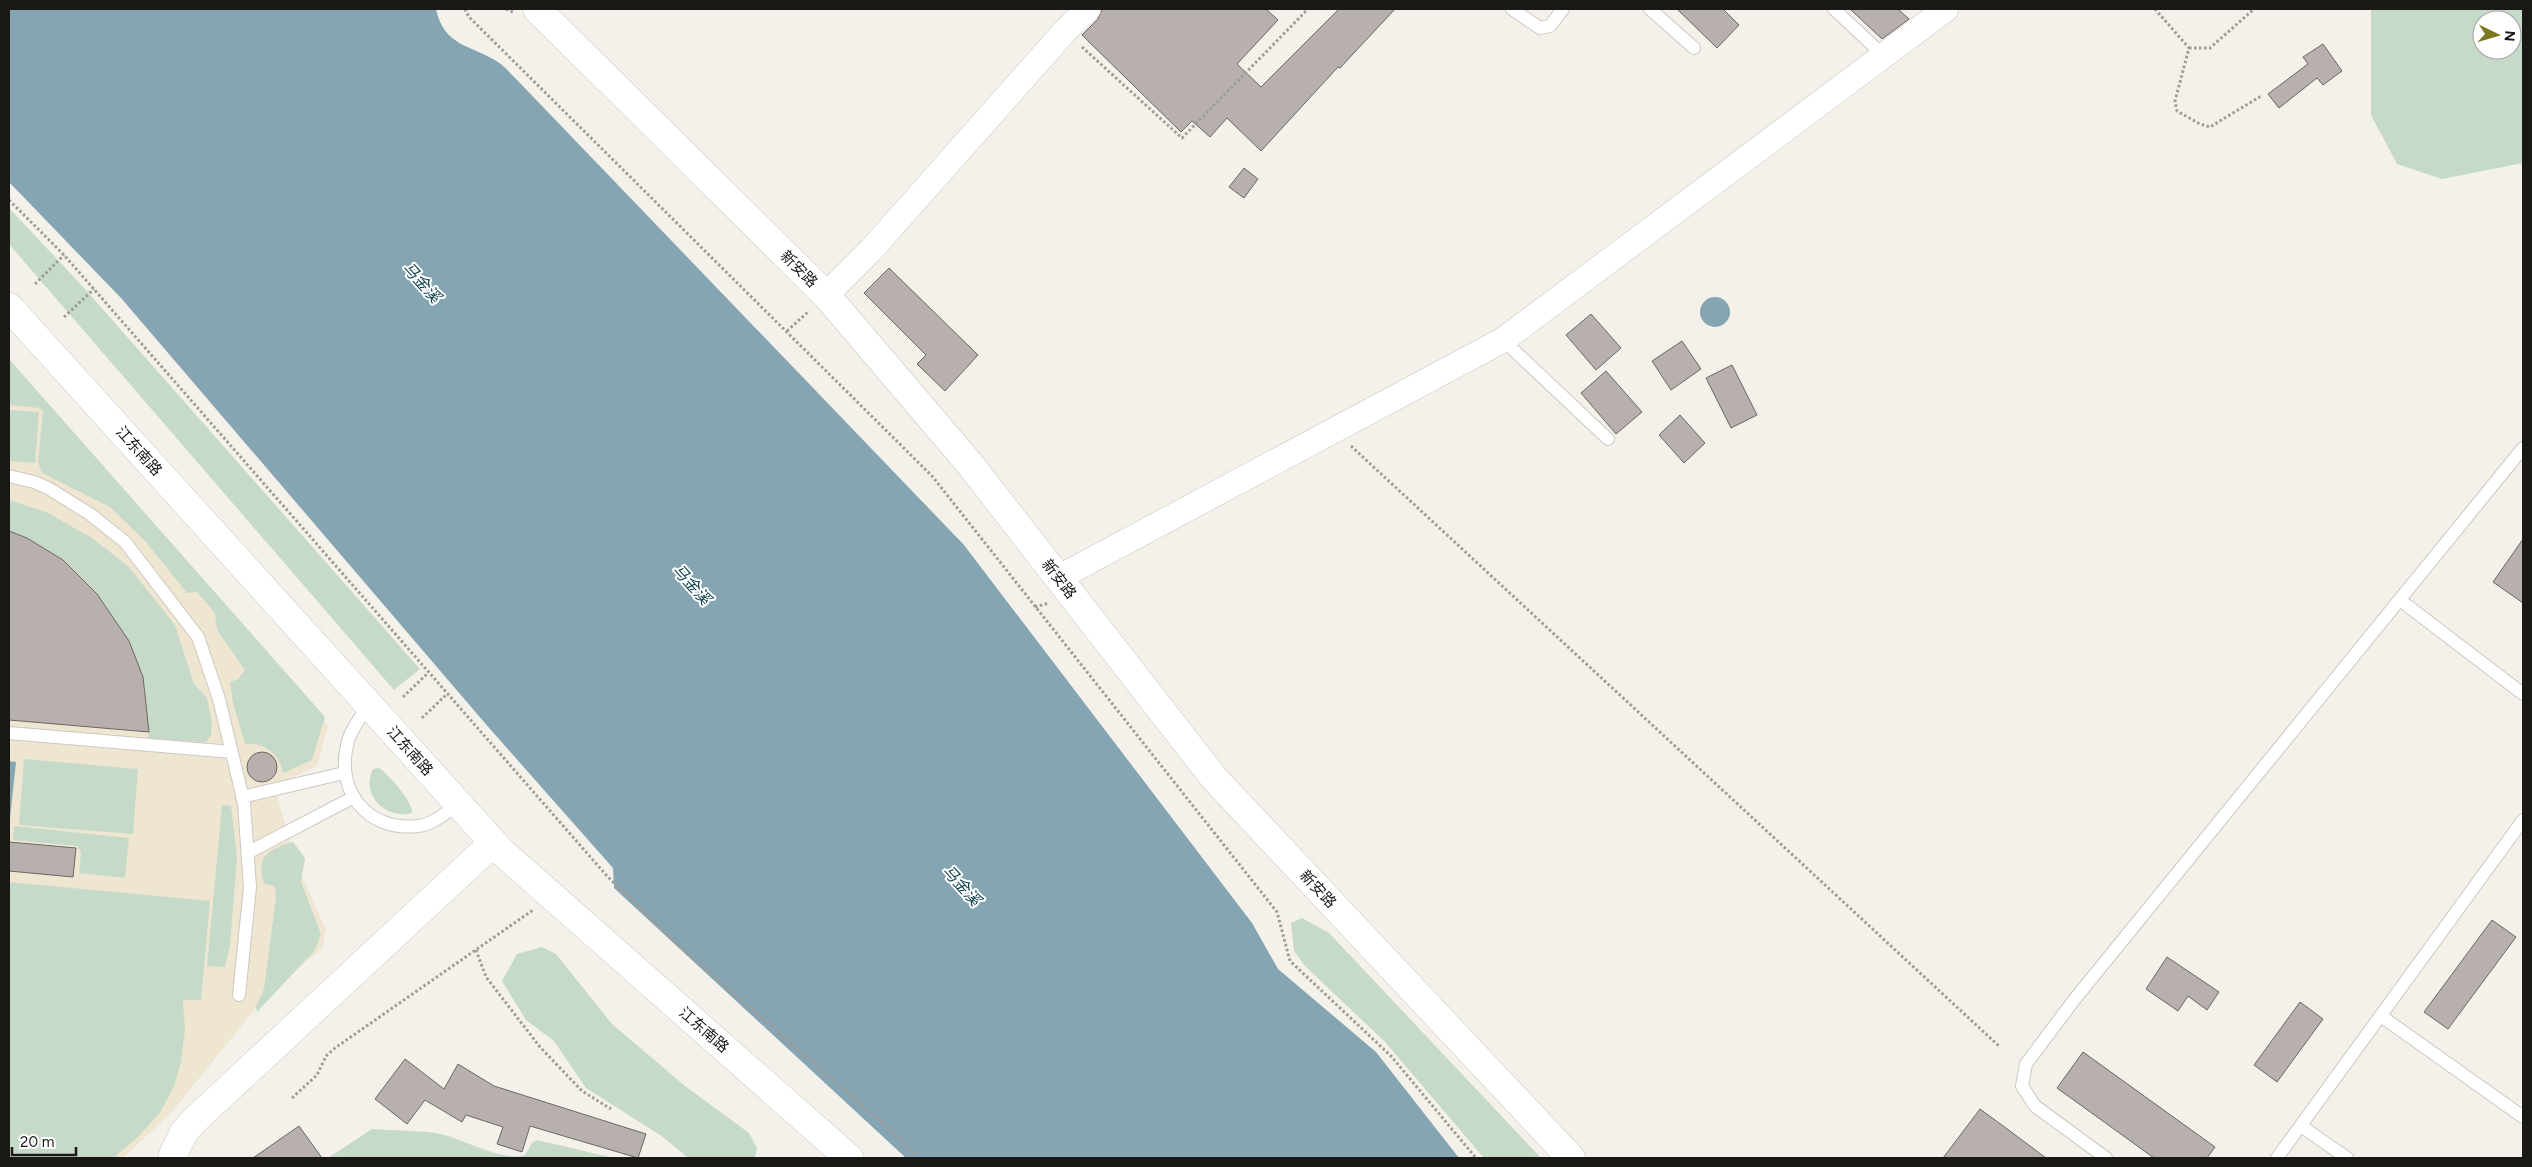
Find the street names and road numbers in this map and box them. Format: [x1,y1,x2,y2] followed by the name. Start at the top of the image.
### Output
[777,247,821,291] street label: 新安路
[112,423,166,479] street label: 江东南路
[1038,556,1080,602] street label: 新安路
[383,723,437,779] street label: 江东南路
[1296,866,1340,912] street label: 新安路
[675,1004,733,1056] street label: 江东南路

